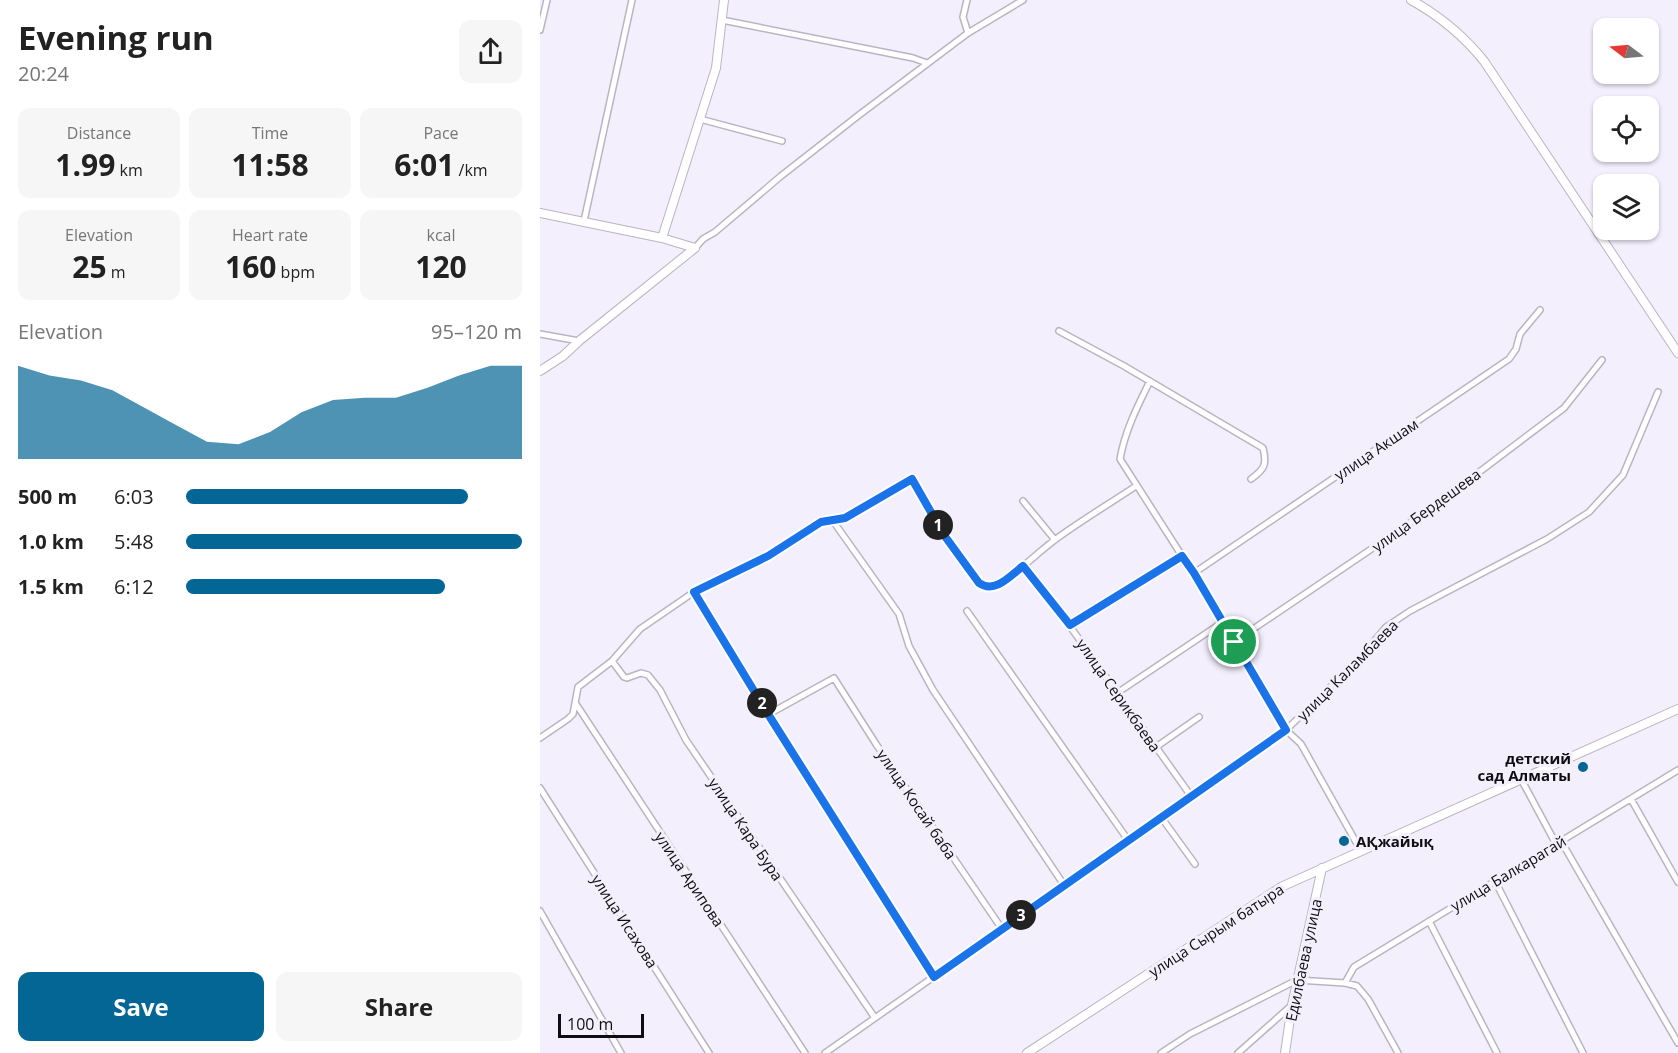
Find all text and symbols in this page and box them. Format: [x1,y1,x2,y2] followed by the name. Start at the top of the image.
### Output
[18,15,214,60] text: Evening run
[1593,18,1659,84] north arrow
[1593,18,1659,240] map controls
[459,20,522,83] button: share
[18,60,69,87] text: 20:24
[1593,96,1659,162] button: locate
[67,122,131,144] text: Distance
[252,122,288,144] text: Time
[423,122,459,144] text: Pace
[55,144,115,185] text: 1.99
[231,144,309,185] text: 11:58
[394,144,454,185] text: 6:01
[115,159,143,181] text: km
[454,159,488,181] text: /km
[1593,174,1659,240] button: layers
[65,224,133,246] text: Elevation
[232,224,308,246] text: Heart rate
[427,224,456,246] text: kcal
[72,246,107,287] text: 25
[225,246,276,287] text: 160
[415,246,467,287] text: 120
[107,261,126,283] text: m
[276,261,315,283] text: bpm
[18,318,103,345] text: Elevation
[431,318,522,345] text: 95–120 m
[1330,414,1422,484] street label: улица Акшам
[1368,464,1484,556] street label: улица Бердешева
[18,483,77,510] text: 500 m
[114,483,154,510] text: 6:03
[923,510,953,540] pin: 1
[933,514,943,536] text: 1
[18,528,84,555] text: 1.0 km
[114,528,154,555] text: 5:48
[18,573,84,600] text: 1.5 km
[114,573,154,600] text: 6:12
[1292,615,1402,725] street label: улица Каламбаева
[1208,616,1259,667] pin
[1217,625,1250,658] icon: arrive
[1072,634,1166,756] street label: улица Серикбаева
[747,688,777,718] pin: 2
[757,692,767,714] text: 2
[873,745,961,863] street label: улица Косай баба
[1478,748,1571,785] place label: детский сад Алматы
[1576,760,1590,774] marker: детский сад Алматы
[704,774,788,884] street label: улица Кара Бура
[651,828,729,930] street label: улица Арипова
[1356,831,1433,851] place label: АҚжайық
[1447,831,1569,915] street label: улица Балкарагай
[1337,834,1351,848] marker: АҚжайық
[587,870,663,972] street label: улица Исахова
[1145,879,1287,981] street label: улица Сырым батыра
[1280,897,1326,1023] street label: Едилбаева улица
[1006,900,1036,930] pin: 3
[1016,904,1026,926] text: 3
[18,972,264,1041] button: Save
[276,972,522,1041] button: Share
[558,1011,644,1038] scale bar
[567,1013,613,1035] text: 100 m

